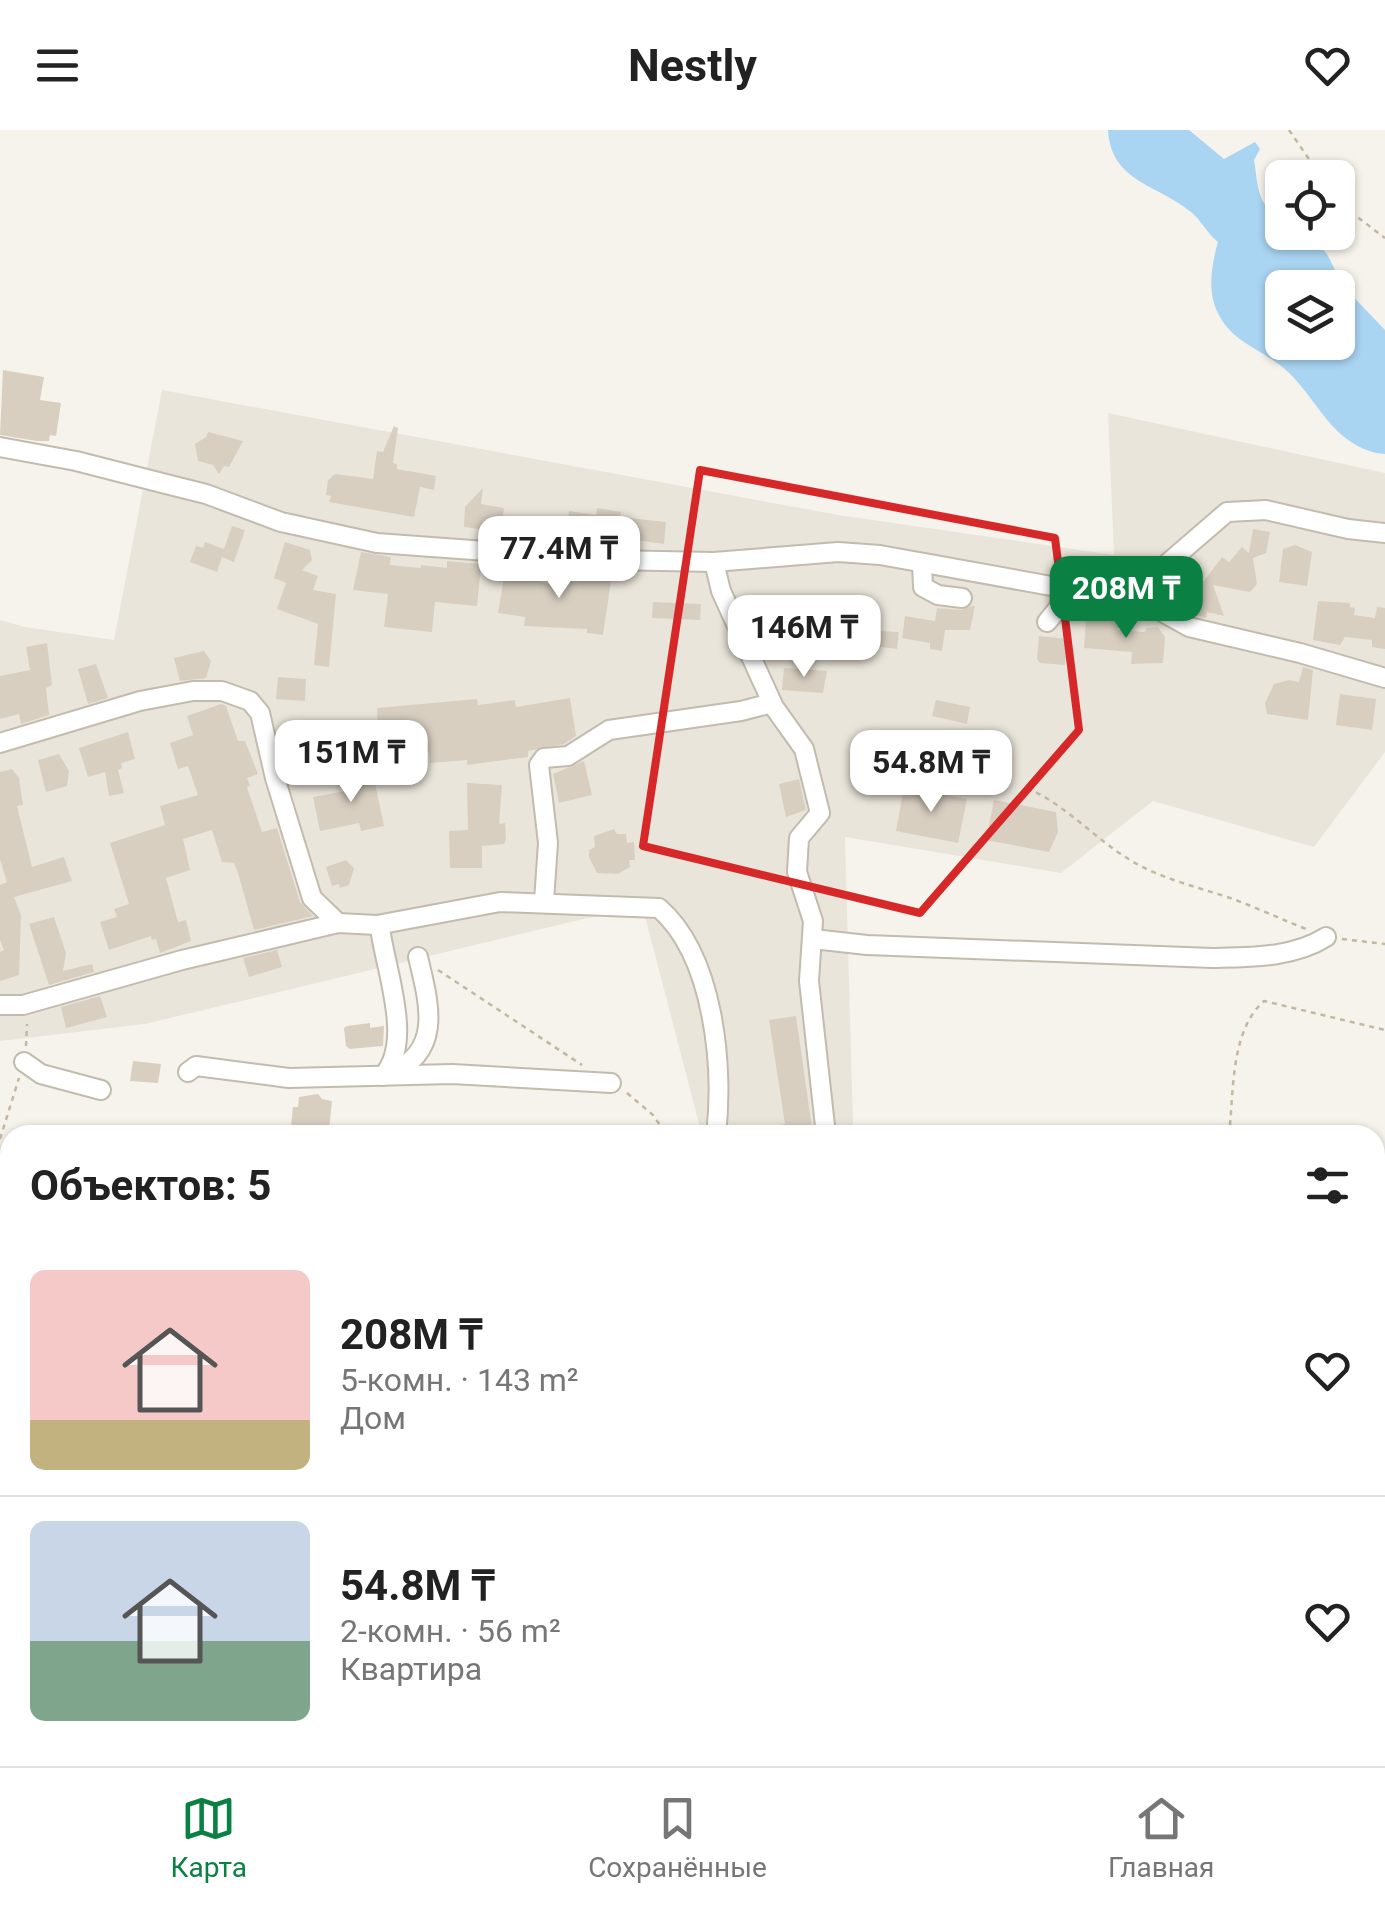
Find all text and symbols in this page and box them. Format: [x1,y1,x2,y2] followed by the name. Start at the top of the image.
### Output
[30,38,85,93] icon: menu
[1300,38,1355,93] icon: heart
[628,39,757,92] text: Nestly
[1265,160,1355,360] map controls
[1265,160,1355,250] button: locate
[1265,270,1355,360] button: layers
[467,516,651,601] pin: 77.4M ₸
[500,529,618,567] text: 77.4M ₸
[1045,556,1207,641] pin: 208M ₸
[1072,569,1180,607] text: 208M ₸
[723,595,885,680] pin: 146M ₸
[750,608,858,646] text: 146M ₸
[270,720,432,805] pin: 151M ₸
[839,730,1023,815] pin: 54.8M ₸
[297,733,405,771] text: 151M ₸
[872,743,990,781] text: 54.8M ₸
[1300,1158,1355,1213] icon: filters
[30,1161,271,1210] text: Объектов: 5
[110,1310,230,1430] icon: home
[340,1310,482,1359] text: 208M ₸
[1300,1343,1355,1398] icon: heart
[340,1361,579,1399] text: 5-комн. · 143 m²
[340,1399,406,1437] text: Дом
[110,1561,230,1681] icon: home
[340,1561,495,1610] text: 54.8M ₸
[1300,1594,1355,1649] icon: heart
[340,1612,561,1650] text: 2-комн. · 56 m²
[340,1650,482,1688] text: Квартира
[171,1791,247,1884] tab: Карта
[588,1791,767,1884] tab: Сохранённые
[1108,1791,1214,1884] tab: Главная

